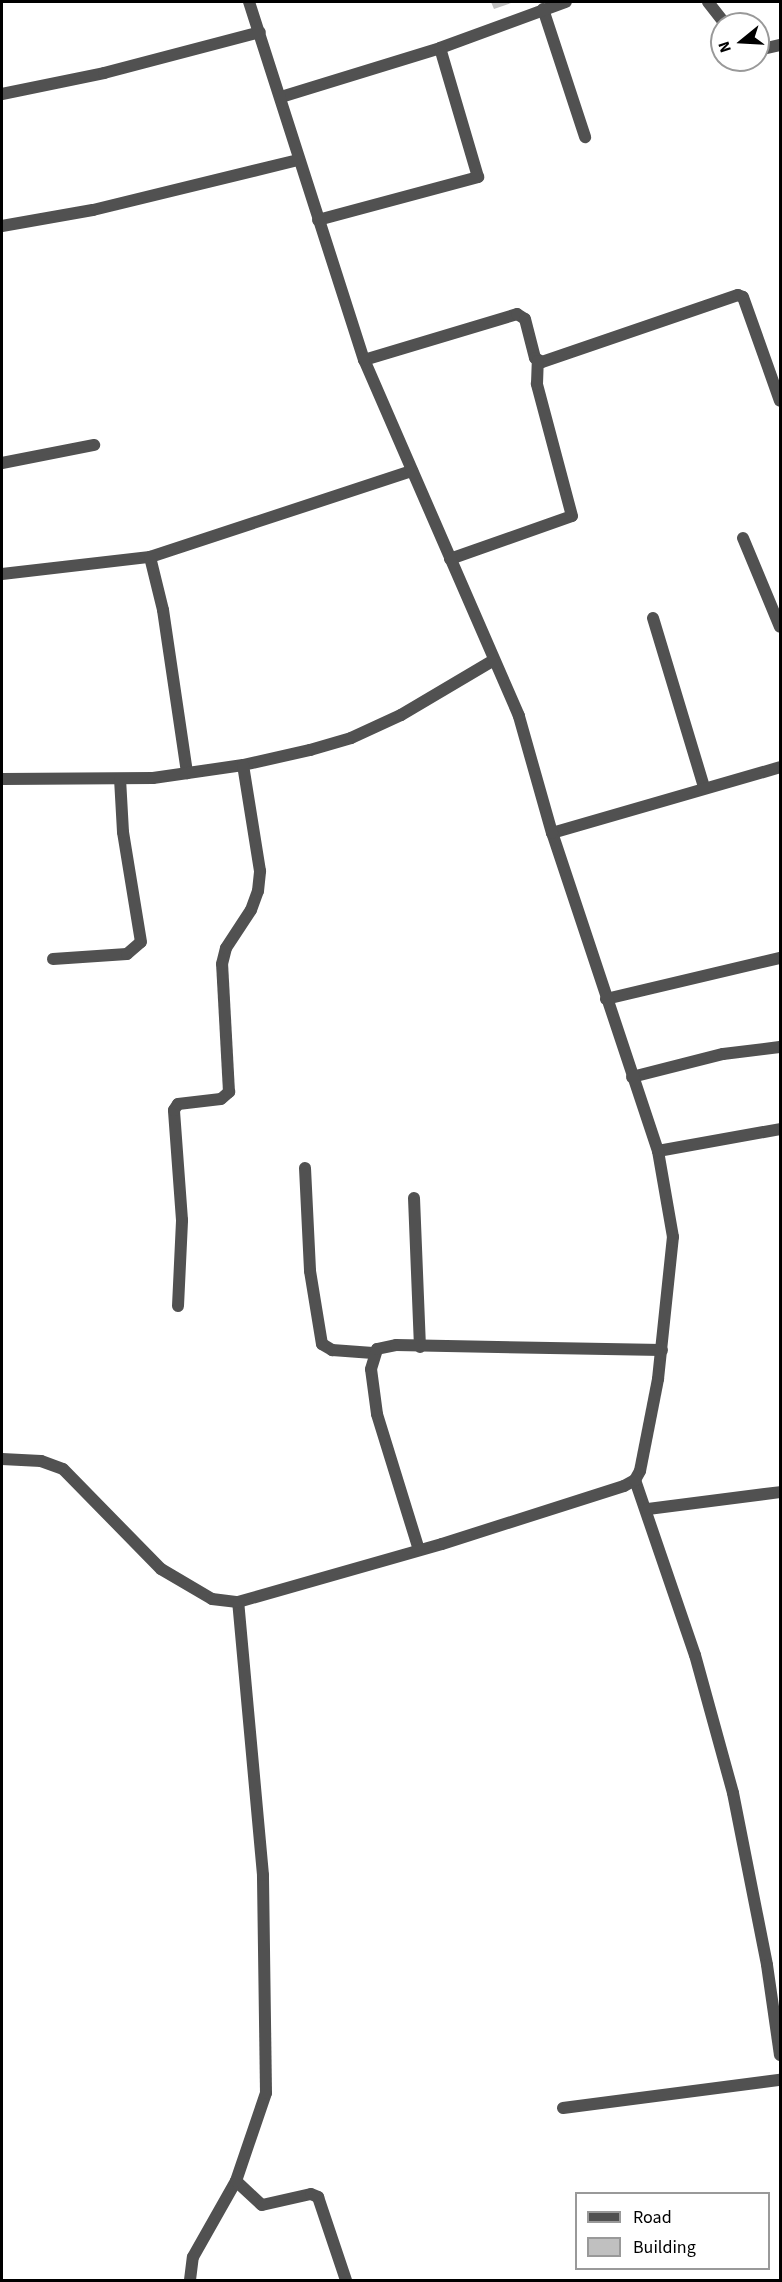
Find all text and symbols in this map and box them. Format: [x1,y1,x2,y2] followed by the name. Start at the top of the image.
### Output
[710,12,770,72] north arrow
[713,38,737,55] text: N
[575,2192,770,2270] legend
[633,2205,672,2230] text: Road
[633,2235,696,2260] text: Building

